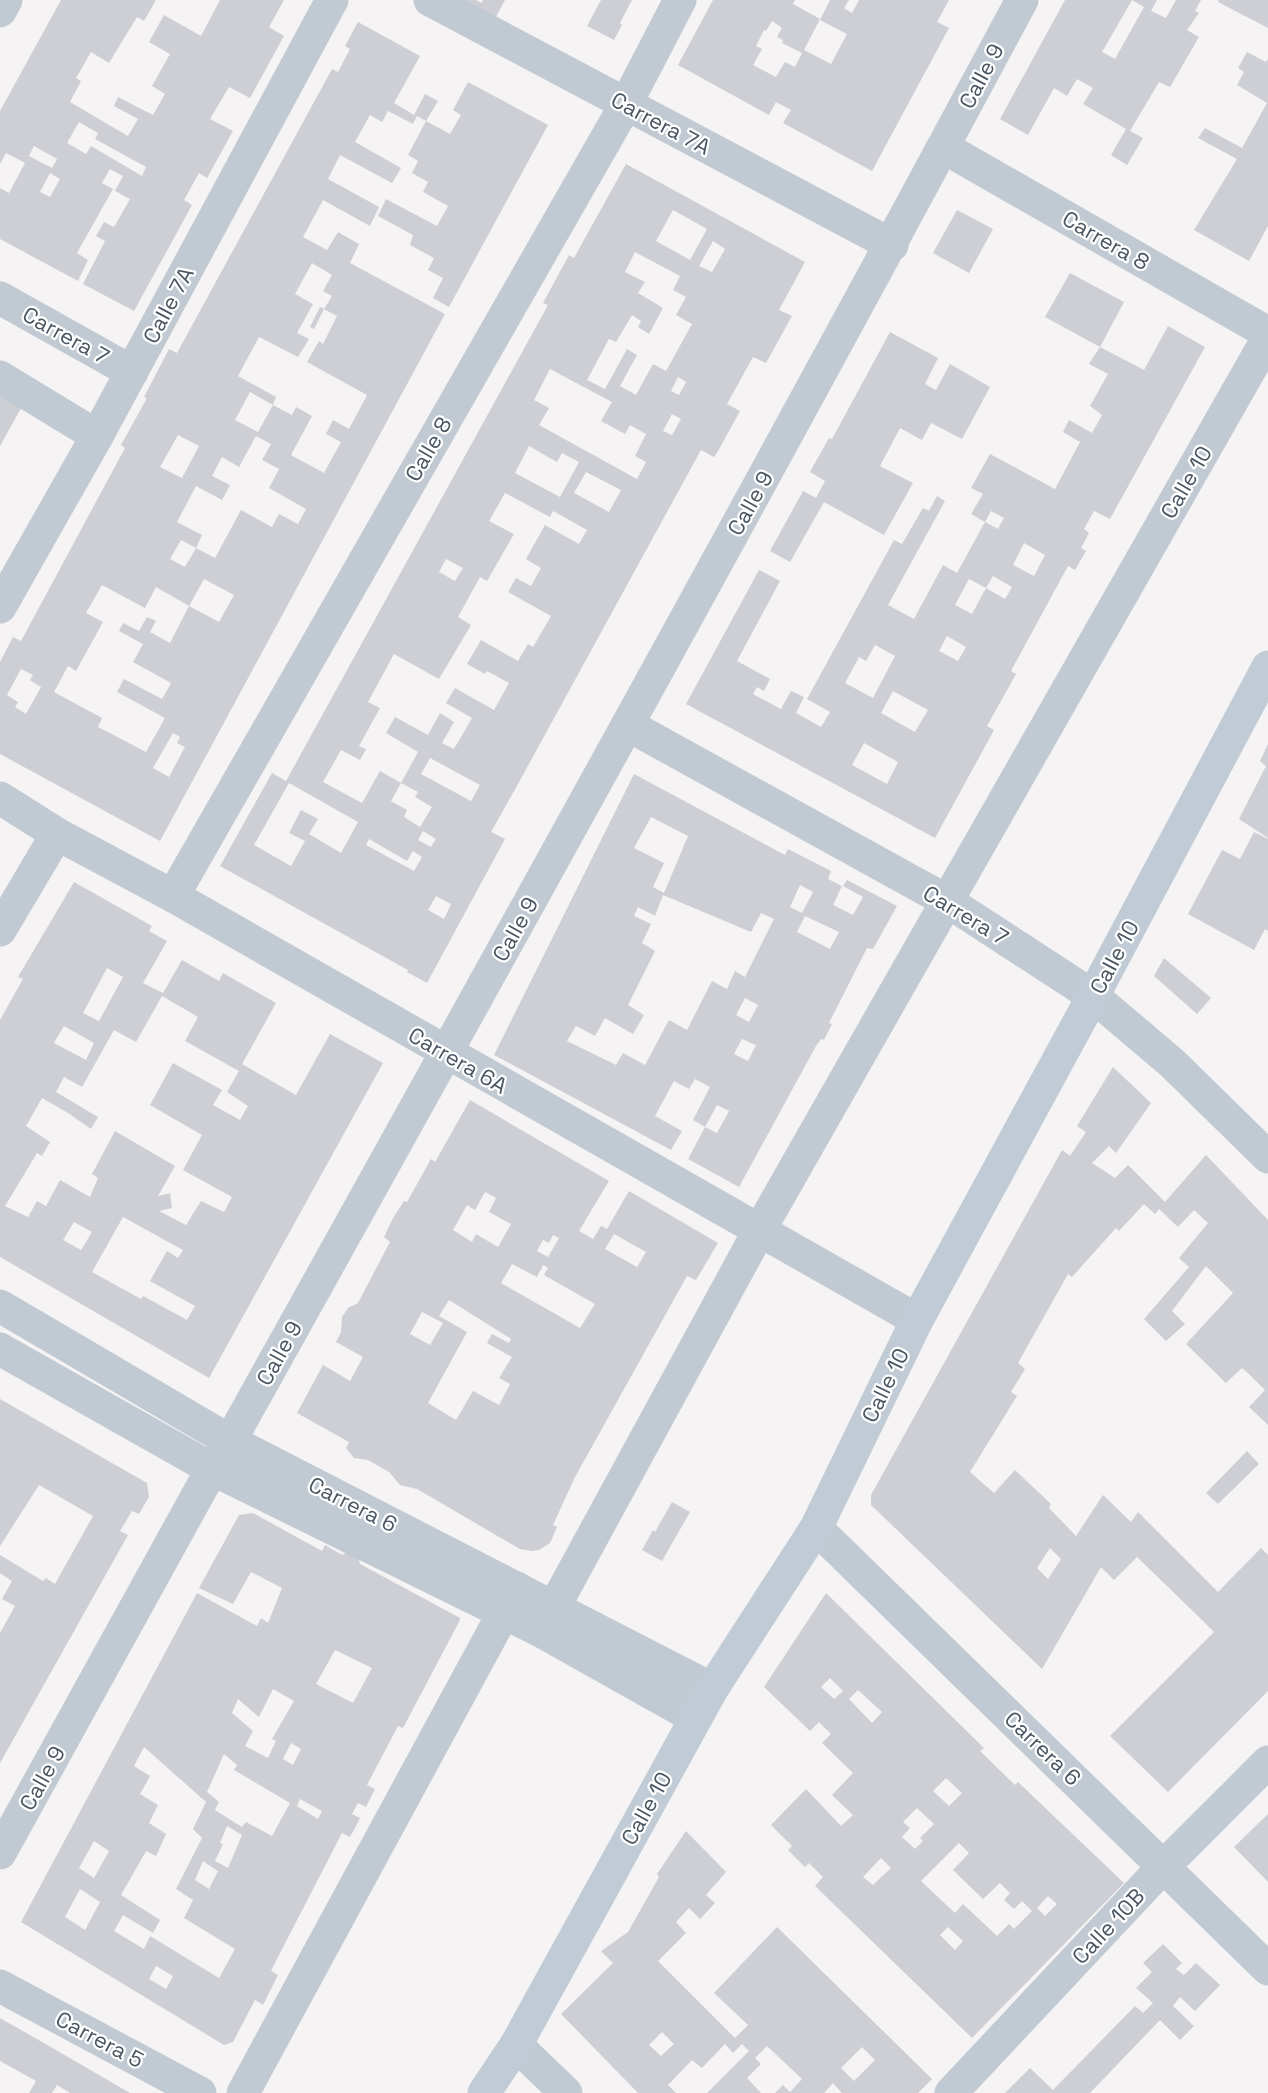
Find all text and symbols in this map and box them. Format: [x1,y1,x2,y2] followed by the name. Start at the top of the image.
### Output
[952,39,1010,113] street label: Calle 9
[607,85,716,161] street label: Carrera 7A
[1057,204,1155,276] street label: Carrera 8
[136,262,200,348] street label: Calle 7A
[18,300,114,370] street label: Carrera 7
[398,412,458,486] street label: Calle 8
[1154,441,1218,523] street label: Calle 10
[721,466,779,540] street label: Calle 9
[918,879,1014,951] street label: Carrera 7
[486,892,544,966] street label: Calle 9
[1083,915,1145,999] street label: Calle 10
[404,1020,513,1100] street label: Carrera 6A
[250,1316,308,1390] street label: Calle 9
[855,1343,915,1427] street label: Calle 10
[304,1470,402,1538] street label: Carrera 6
[999,1705,1087,1791] street label: Carrera 6
[13,1741,71,1815] street label: Calle 9
[614,1766,678,1850] street label: Calle 10
[1066,1882,1150,1970] street label: Calle 10B
[51,2004,149,2074] street label: Carrera 5

